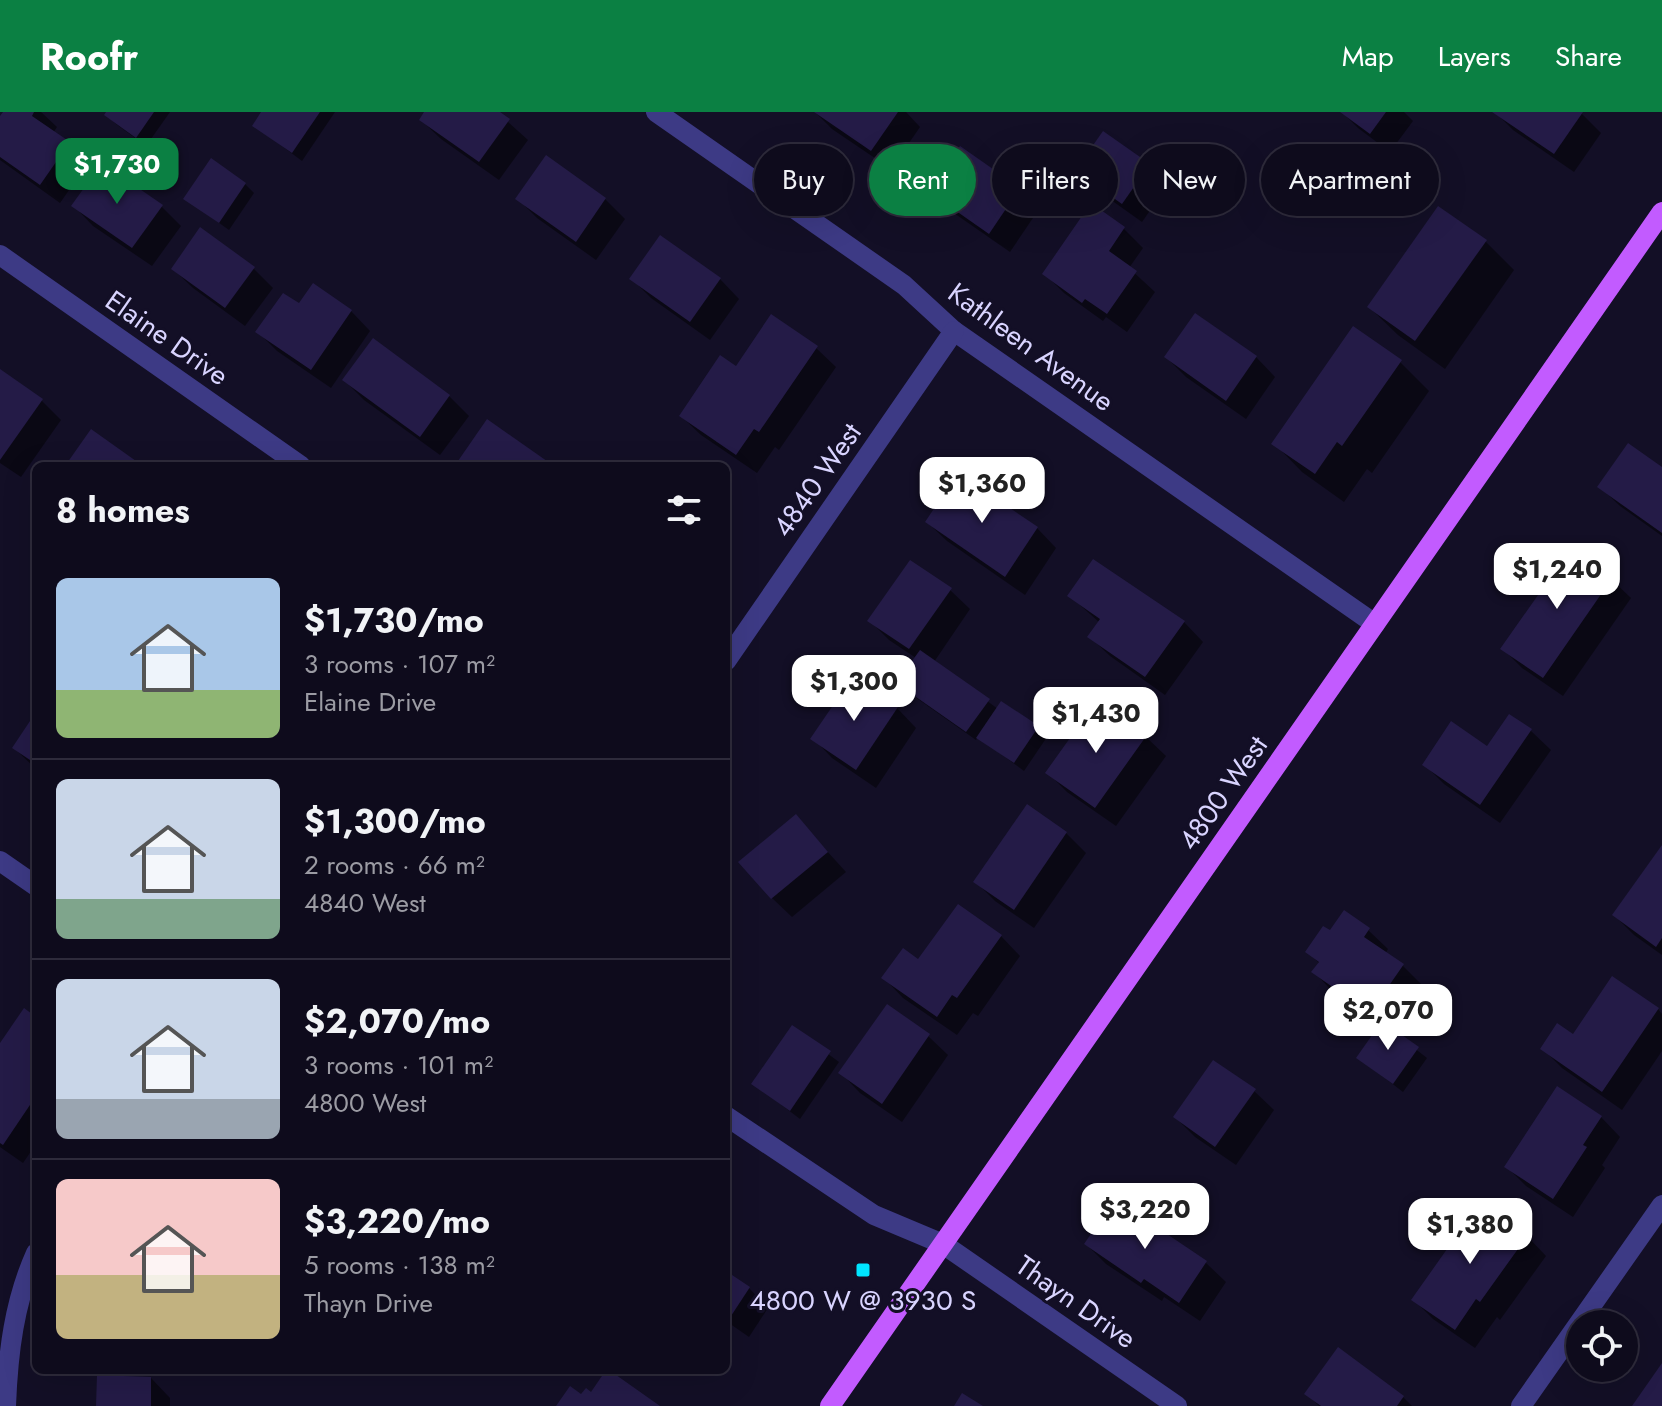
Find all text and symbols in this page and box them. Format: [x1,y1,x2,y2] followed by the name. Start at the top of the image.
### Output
[40,29,138,84] text: Roofr
[1342,36,1394,77] text: Map
[1438,36,1511,77] text: Layers
[1555,36,1622,77] text: Share
[52,138,182,206] pin: $1,730
[754,144,853,216] chip: Buy
[869,144,976,216] chip: Rent
[992,144,1118,216] chip: Filters
[1134,144,1245,216] chip: New
[1261,144,1439,216] chip: Apartment
[74,145,160,183] text: $1,730
[940,273,1122,421] street label: Kathleen Avenue
[97,280,237,396] street label: Elaine Drive
[763,414,872,545] street label: 4840 West
[917,457,1047,525] pin: $1,360
[938,464,1026,502] text: $1,360
[56,486,190,535] text: 8 homes
[662,488,706,532] icon: filters
[1492,543,1622,611] pin: $1,240
[1512,550,1602,588] text: $1,240
[304,596,484,645] text: $1,730/mo
[120,610,216,706] icon: home
[304,645,495,683] text: 3 rooms · 107 m²
[789,655,919,723] pin: $1,300
[810,662,898,700] text: $1,300
[304,683,436,721] text: Elaine Drive
[1031,687,1161,755] pin: $1,430
[1051,694,1141,732] text: $1,430
[1168,727,1278,859] street label: 4800 West
[304,797,486,846] text: $1,300/mo
[120,811,216,907] icon: home
[304,846,485,884] text: 2 rooms · 66 m²
[304,884,426,922] text: 4840 West
[1323,984,1453,1052] pin: $2,070
[1342,991,1434,1029] text: $2,070
[304,997,490,1046] text: $2,070/mo
[120,1011,216,1107] icon: home
[304,1046,493,1084] text: 3 rooms · 101 m²
[304,1084,426,1122] text: 4800 West
[1080,1183,1210,1251] pin: $3,220
[1099,1190,1191,1228] text: $3,220
[304,1197,490,1246] text: $3,220/mo
[1405,1198,1535,1266] pin: $1,380
[1426,1205,1514,1243] text: $1,380
[120,1211,216,1307] icon: home
[1007,1245,1145,1359] street label: Thayn Drive
[304,1246,495,1284] text: 5 rooms · 138 m²
[854,1261,872,1279] marker: 4800 W @ 3930 S
[750,1280,976,1321] place label: 4800 W @ 3930 S
[304,1284,433,1322] text: Thayn Drive
[1566,1310,1638,1382] map controls
[1566,1310,1638,1382] button: locate

